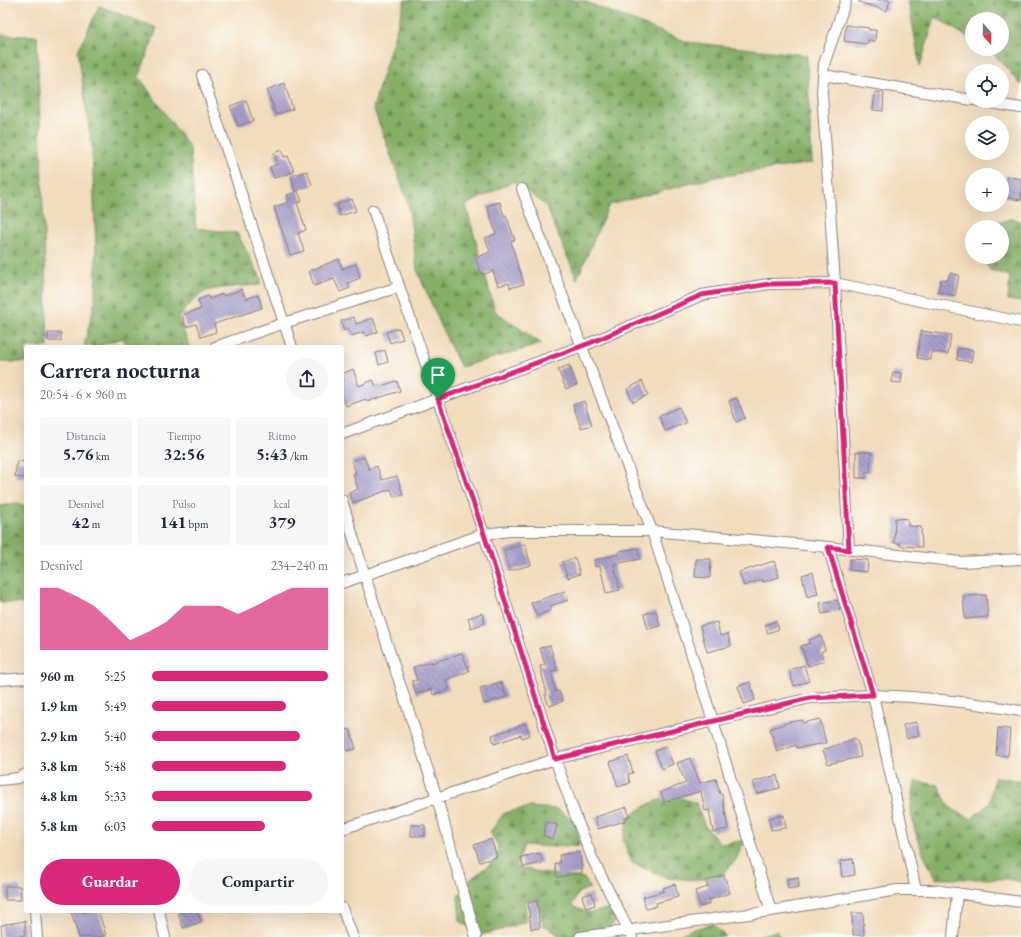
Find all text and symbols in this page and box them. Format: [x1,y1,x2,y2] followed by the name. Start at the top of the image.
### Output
[965,12,1009,56] north arrow
[965,12,1009,264] map controls
[965,64,1009,108] button: locate
[965,116,1009,160] button: layers
[965,168,1009,212] button: +
[965,220,1009,264] button: −
[40,356,200,385] text: Carrera nocturna
[286,358,328,400] button: share
[421,358,455,399] pin
[427,364,449,386] icon: arrive
[40,386,127,403] text: 20:54 · 6 × 960 m
[66,429,106,443] text: Distancia
[167,429,201,443] text: Tiempo
[268,429,296,443] text: Ritmo
[62,443,94,465] text: 5.76
[164,443,204,465] text: 32:56
[256,443,288,465] text: 5:43
[94,449,110,463] text: km
[288,449,308,463] text: /km
[68,497,104,511] text: Desnivel
[172,497,196,511] text: Pulso
[274,497,290,511] text: kcal
[72,511,90,533] text: 42
[159,511,186,533] text: 141
[269,511,295,533] text: 379
[90,517,100,531] text: m
[186,517,209,531] text: bpm
[40,557,83,574] text: Desnivel
[271,557,328,574] text: 234–240 m
[40,668,74,685] text: 960 m
[104,668,126,685] text: 5:25
[40,698,78,715] text: 1.9 km
[104,698,126,715] text: 5:49
[40,728,78,745] text: 2.9 km
[104,728,126,745] text: 5:40
[40,758,78,775] text: 3.8 km
[104,758,126,775] text: 5:48
[40,788,78,805] text: 4.8 km
[104,788,126,805] text: 5:33
[40,818,78,835] text: 5.8 km
[104,818,126,835] text: 6:03
[40,859,180,905] button: Guardar
[188,859,328,905] button: Compartir

